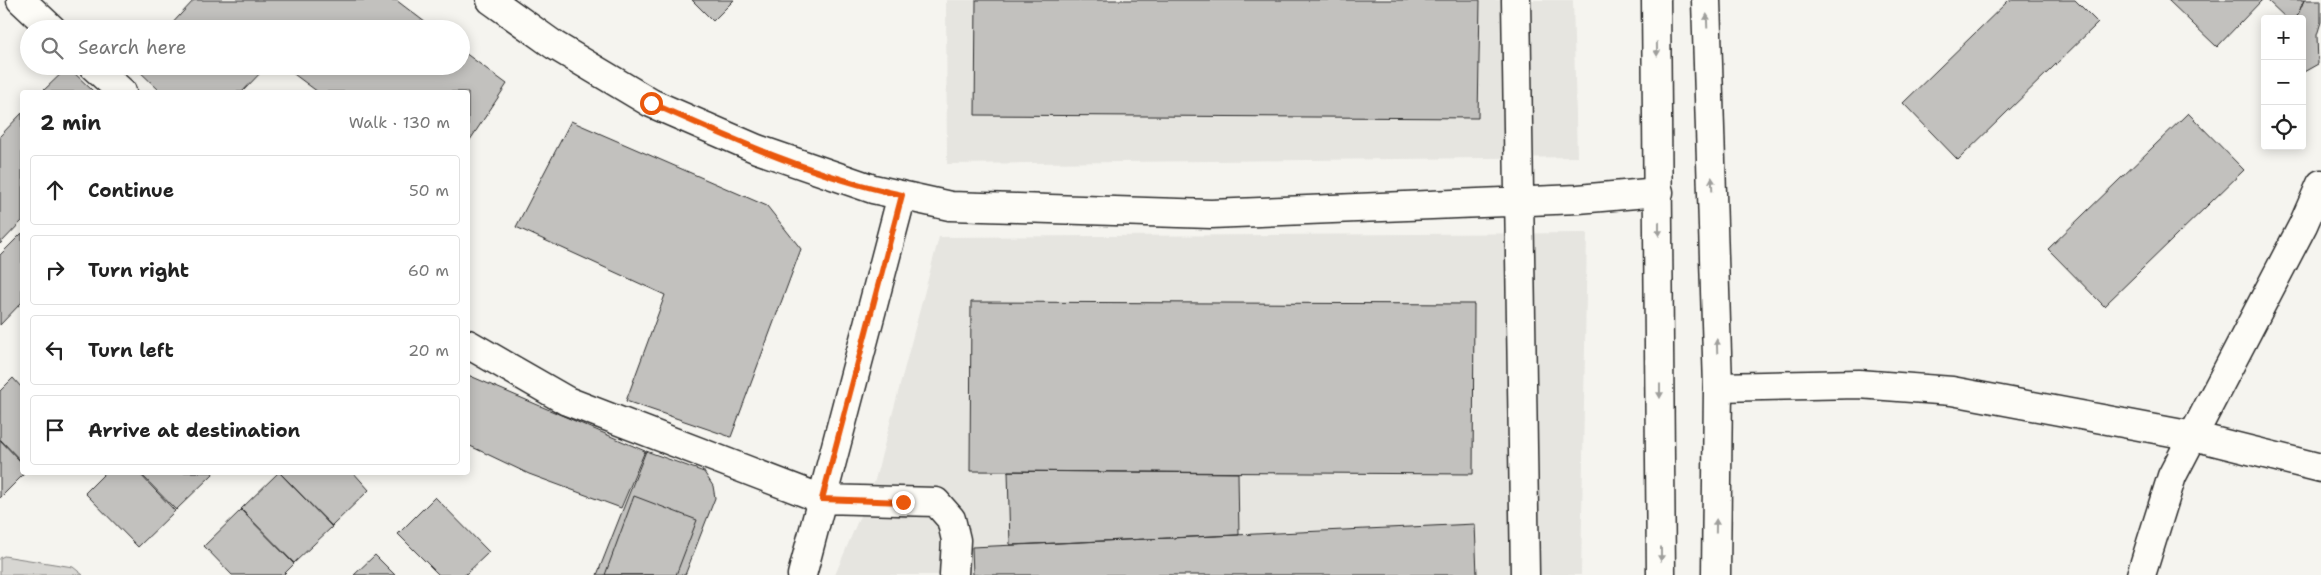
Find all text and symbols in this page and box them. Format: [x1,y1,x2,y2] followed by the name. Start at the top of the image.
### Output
[1703,13,1711,29] one-way arrow
[2261,15,2306,150] map controls
[2261,15,2306,60] button: +
[20,20,470,75] search box
[38,34,66,62] icon: search
[78,35,187,60] text: Search here
[1653,41,1661,57] one-way arrow
[2261,60,2306,105] button: −
[640,92,663,115] route start
[2261,105,2306,150] button: locate
[40,109,101,137] text: 2 min
[349,112,450,133] text: Walk · 130 m
[41,176,69,204] icon: ahead
[1708,176,1716,192] one-way arrow
[88,178,174,203] text: Continue
[409,180,449,201] text: 50 m
[1655,221,1663,237] one-way arrow
[41,256,69,284] icon: right
[88,258,189,283] text: Turn right
[408,260,449,281] text: 60 m
[41,336,69,364] icon: left
[88,338,174,363] text: Turn left
[1713,338,1721,354] one-way arrow
[408,340,449,361] text: 20 m
[1656,383,1664,399] one-way arrow
[41,416,69,444] icon: arrive
[88,418,300,443] text: Arrive at destination
[892,491,915,514] route end
[1712,518,1720,534] one-way arrow
[1657,546,1665,562] one-way arrow

